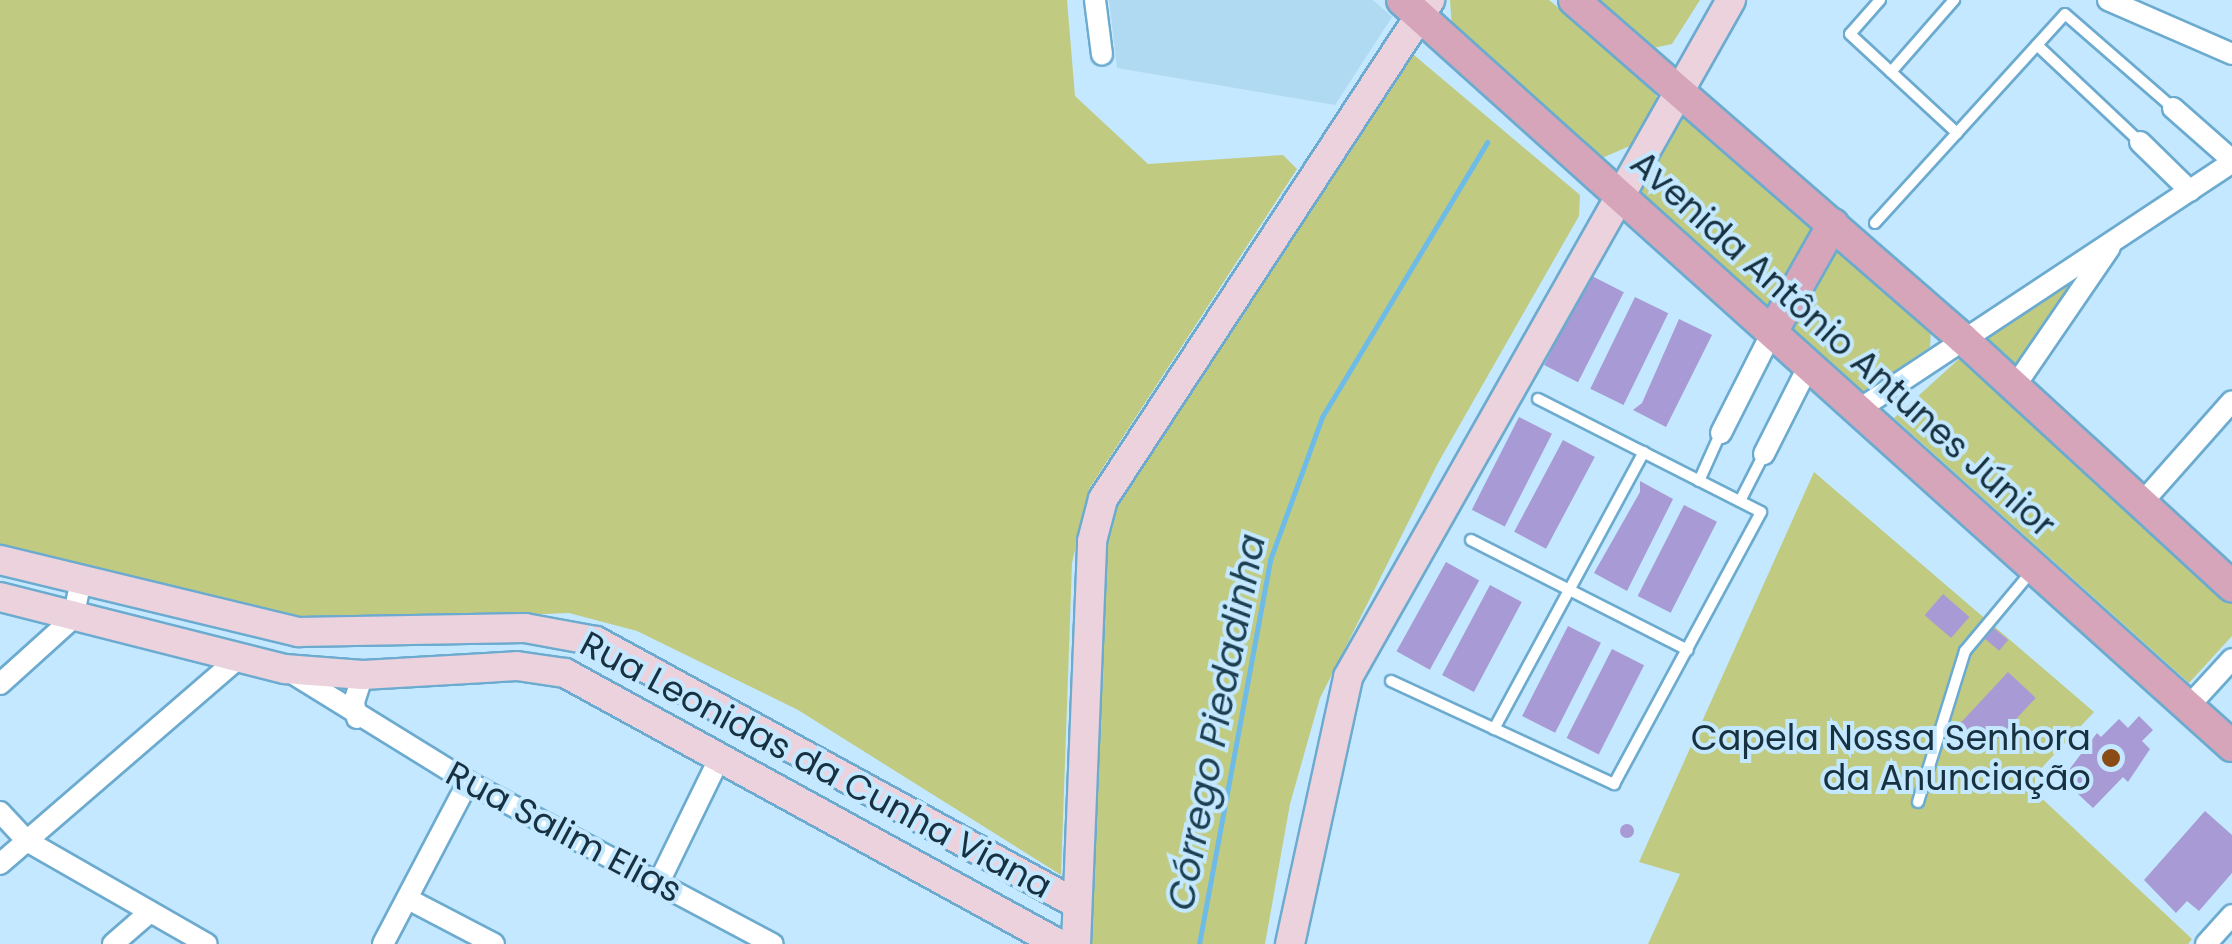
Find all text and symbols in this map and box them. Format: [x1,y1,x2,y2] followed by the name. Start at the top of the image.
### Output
[1622,142,2064,546] street label: Avenida Antônio Antunes Júnior
[1157,530,1275,914] water label: Córrego Piedadinha
[573,623,1059,907] street label: Rua Leonidas da Cunha Viana
[1691,717,2091,799] place label: Capela Nossa Senhora da Anunciação
[2100,747,2122,769] marker: Capela Nossa Senhora da Anunciação
[439,752,689,912] street label: Rua Salim Elias

